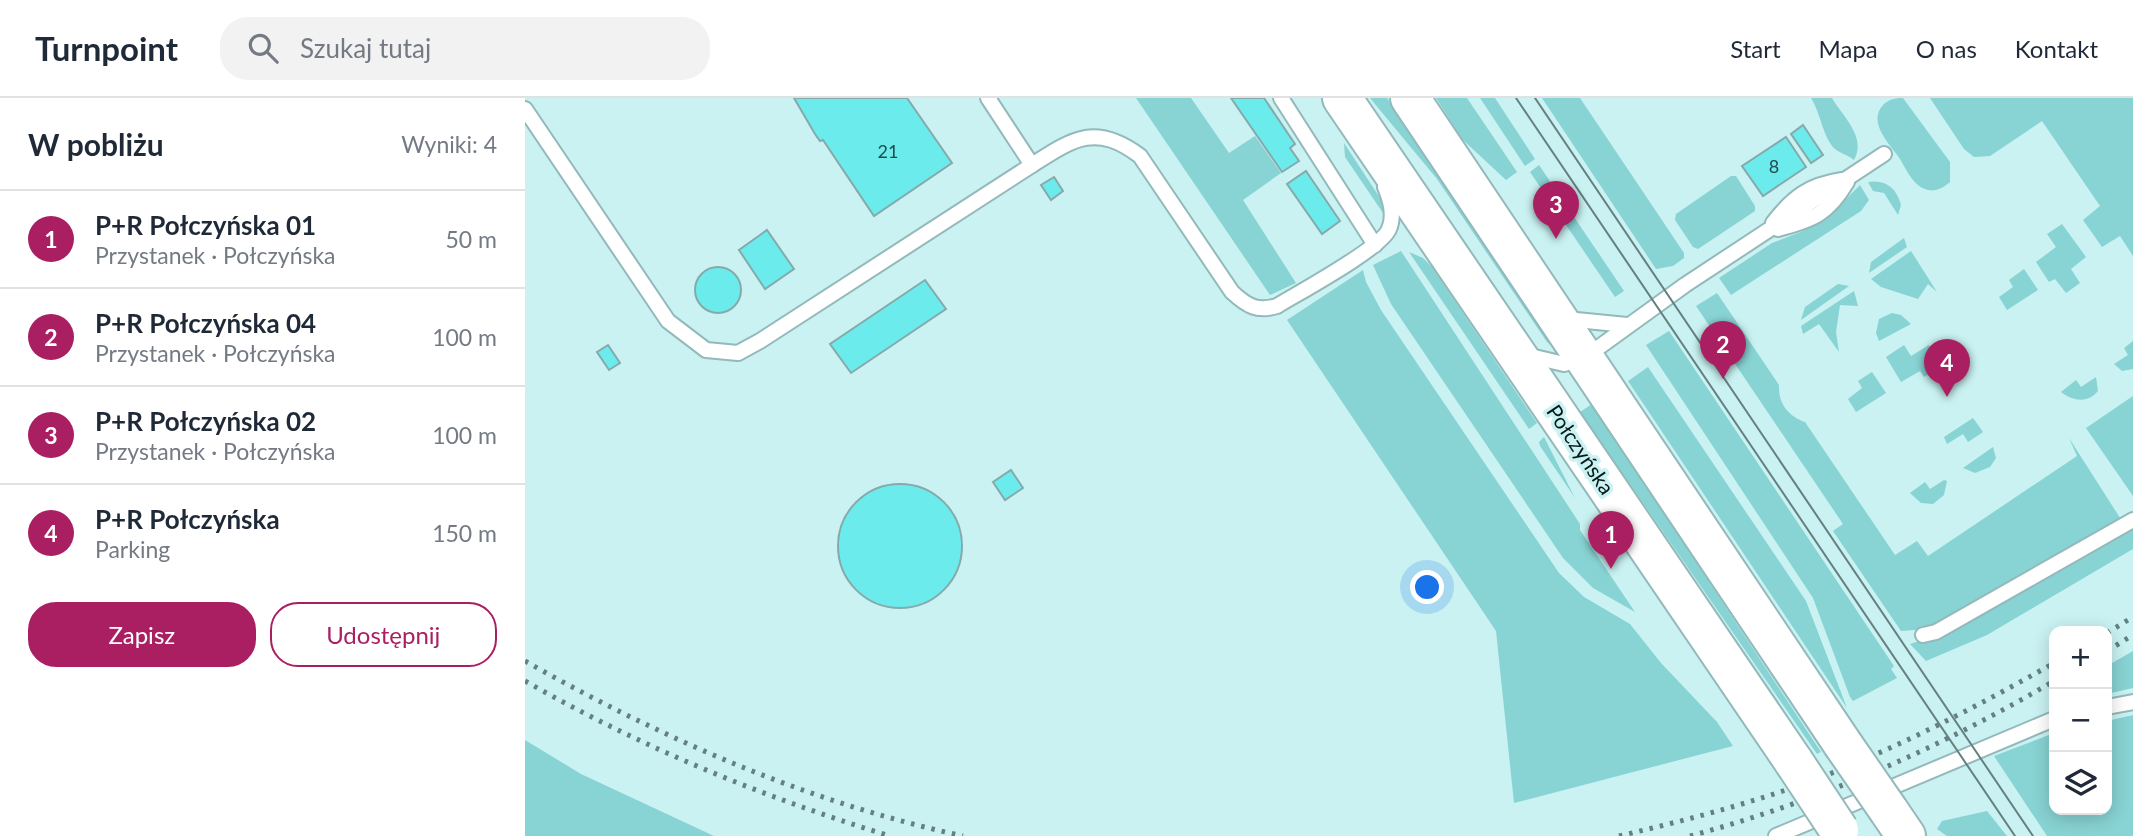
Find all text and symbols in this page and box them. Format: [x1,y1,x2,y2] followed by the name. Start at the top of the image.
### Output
[220,17,710,80] search box
[35,28,178,68] text: Turnpoint
[244,29,282,67] icon: search
[300,32,431,64] text: Szukaj tutaj
[1730,34,1781,63] text: Start
[1819,34,1878,63] text: Mapa
[1916,34,1977,63] text: O nas
[2015,34,2098,63] text: Kontakt
[28,126,164,162] text: W pobliżu
[401,130,497,158] text: Wyniki: 4
[878,140,898,162] house number: 21
[1769,155,1779,177] house number: 8
[1533,181,1579,239] pin: 3
[95,209,316,241] text: P+R Połczyńska 01
[44,225,58,253] text: 1
[446,225,497,253] text: 50 m
[95,241,336,269] text: Przystanek · Połczyńska
[95,307,316,339] text: P+R Połczyńska 04
[1700,321,1746,379] pin: 2
[44,323,58,351] text: 2
[432,323,497,351] text: 100 m
[95,339,336,367] text: Przystanek · Połczyńska
[1924,339,1970,397] pin: 4
[1542,400,1620,499] street label: Połczyńska
[95,405,316,437] text: P+R Połczyńska 02
[44,421,58,449] text: 3
[432,421,497,449] text: 100 m
[95,437,336,465] text: Przystanek · Połczyńska
[95,503,280,535] text: P+R Połczyńska
[1588,511,1634,569] pin: 1
[44,519,58,547] text: 4
[432,519,497,547] text: 150 m
[95,535,170,563] text: Parking
[1410,570,1444,604] your location
[28,602,256,667] button: Zapisz
[270,602,497,667] button: Udostępnij
[2049,626,2112,815] map controls
[2049,626,2112,689] button: +
[2049,689,2112,752] button: −
[2049,752,2112,815] button: layers

